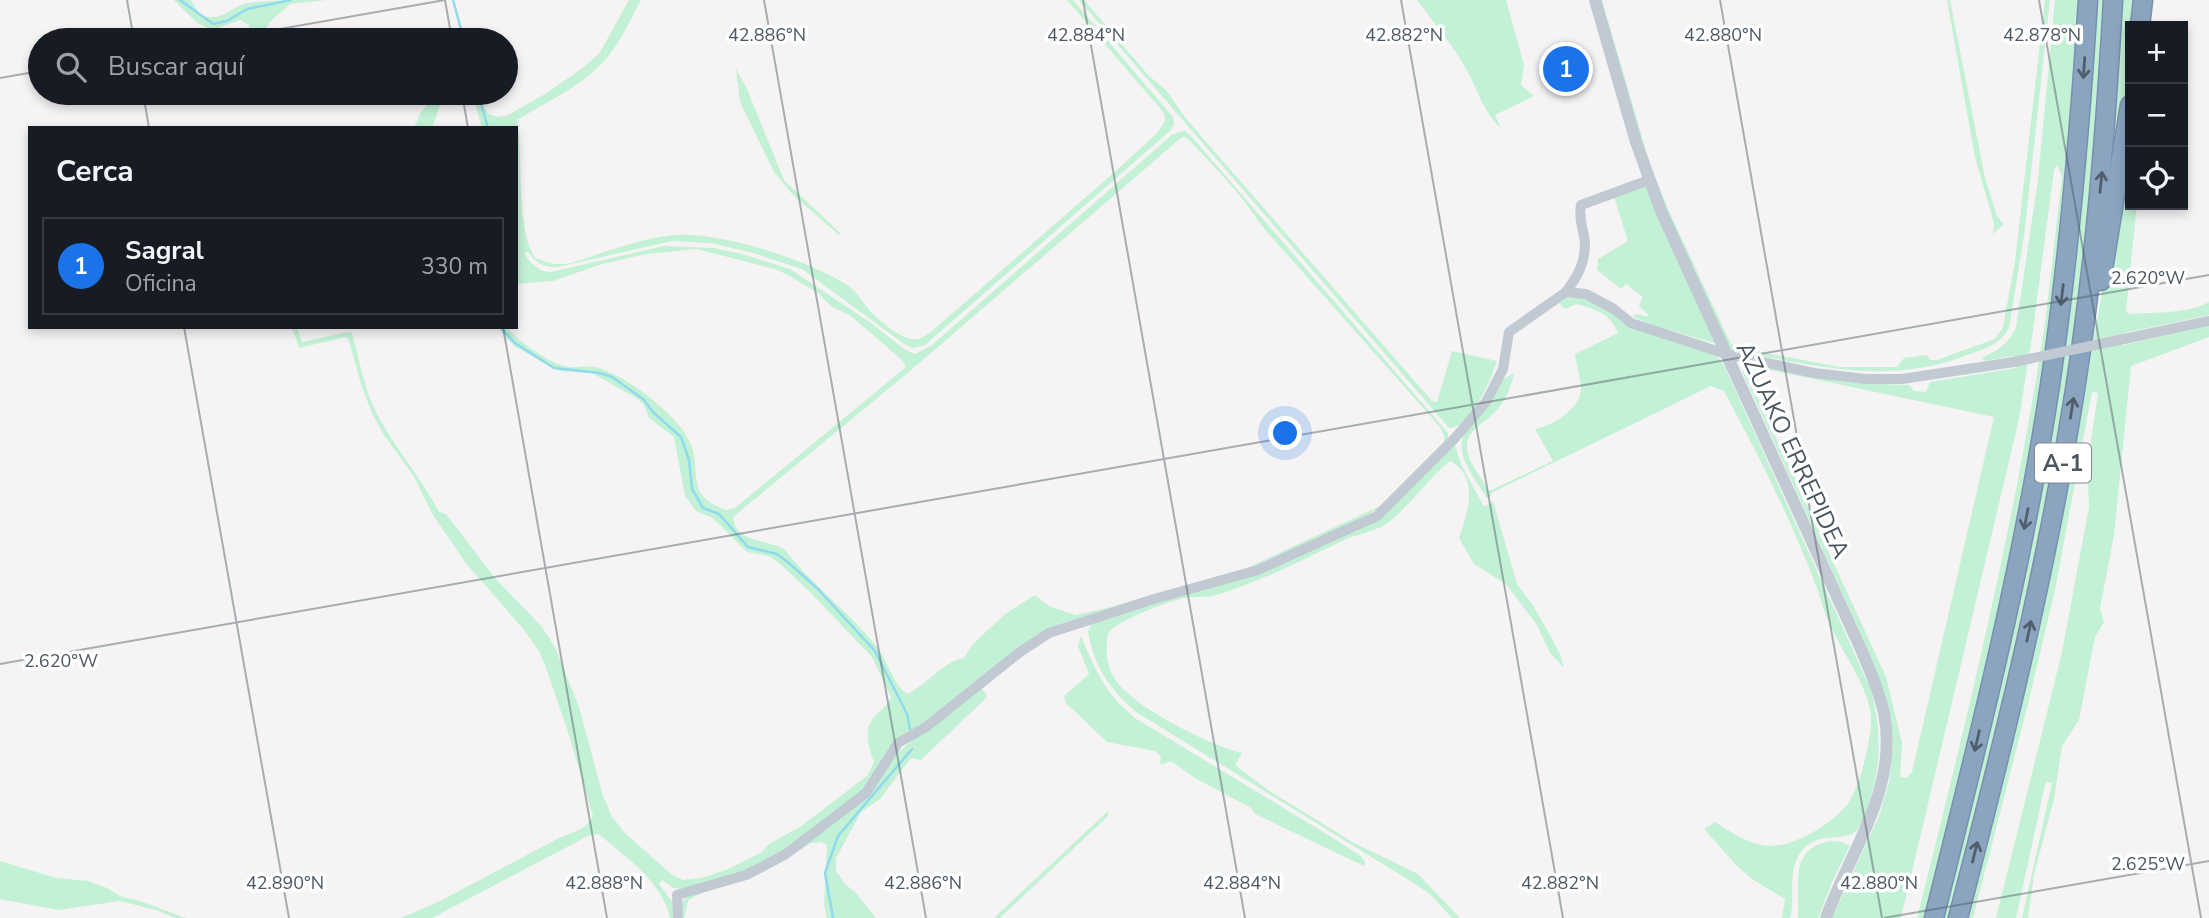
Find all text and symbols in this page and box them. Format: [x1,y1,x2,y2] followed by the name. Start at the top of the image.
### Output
[2125,21,2188,210] map controls
[2125,21,2188,84] button: +
[728,23,806,47] text: 42.886°N
[1047,23,1125,47] text: 42.884°N
[1365,23,1443,47] text: 42.882°N
[1684,23,1762,47] text: 42.880°N
[2003,23,2081,47] text: 42.878°N
[28,28,518,105] search box
[1543,43,1589,95] pin: 1
[52,48,90,86] icon: search
[108,49,244,84] text: Buscar aquí
[2077,56,2090,79] one-way arrow
[2125,84,2188,147] button: −
[2125,147,2188,210] button: locate
[56,151,134,192] text: Cerca
[2094,171,2107,194] one-way arrow
[125,233,204,268] text: Sagral
[74,251,88,282] text: 1
[421,251,488,282] text: 330 m
[2111,266,2185,290] text: 2.620°W
[125,268,197,299] text: Oficina
[2056,283,2069,305] one-way arrow
[1729,337,1857,564] street label: AZUAKO ERREPIDEA
[2066,397,2079,419] one-way arrow
[1268,416,1302,450] your location
[2035,444,2091,482] road number: A-1
[2018,507,2032,530] one-way arrow
[2022,620,2036,643] one-way arrow
[24,649,98,673] text: 2.620°W
[1970,729,1983,752] one-way arrow
[1969,841,1982,864] one-way arrow
[2111,852,2185,876] text: 2.625°W
[246,871,324,895] text: 42.890°N
[565,871,643,895] text: 42.888°N
[884,871,962,895] text: 42.886°N
[1203,871,1281,895] text: 42.884°N
[1521,871,1599,895] text: 42.882°N
[1840,871,1918,895] text: 42.880°N

